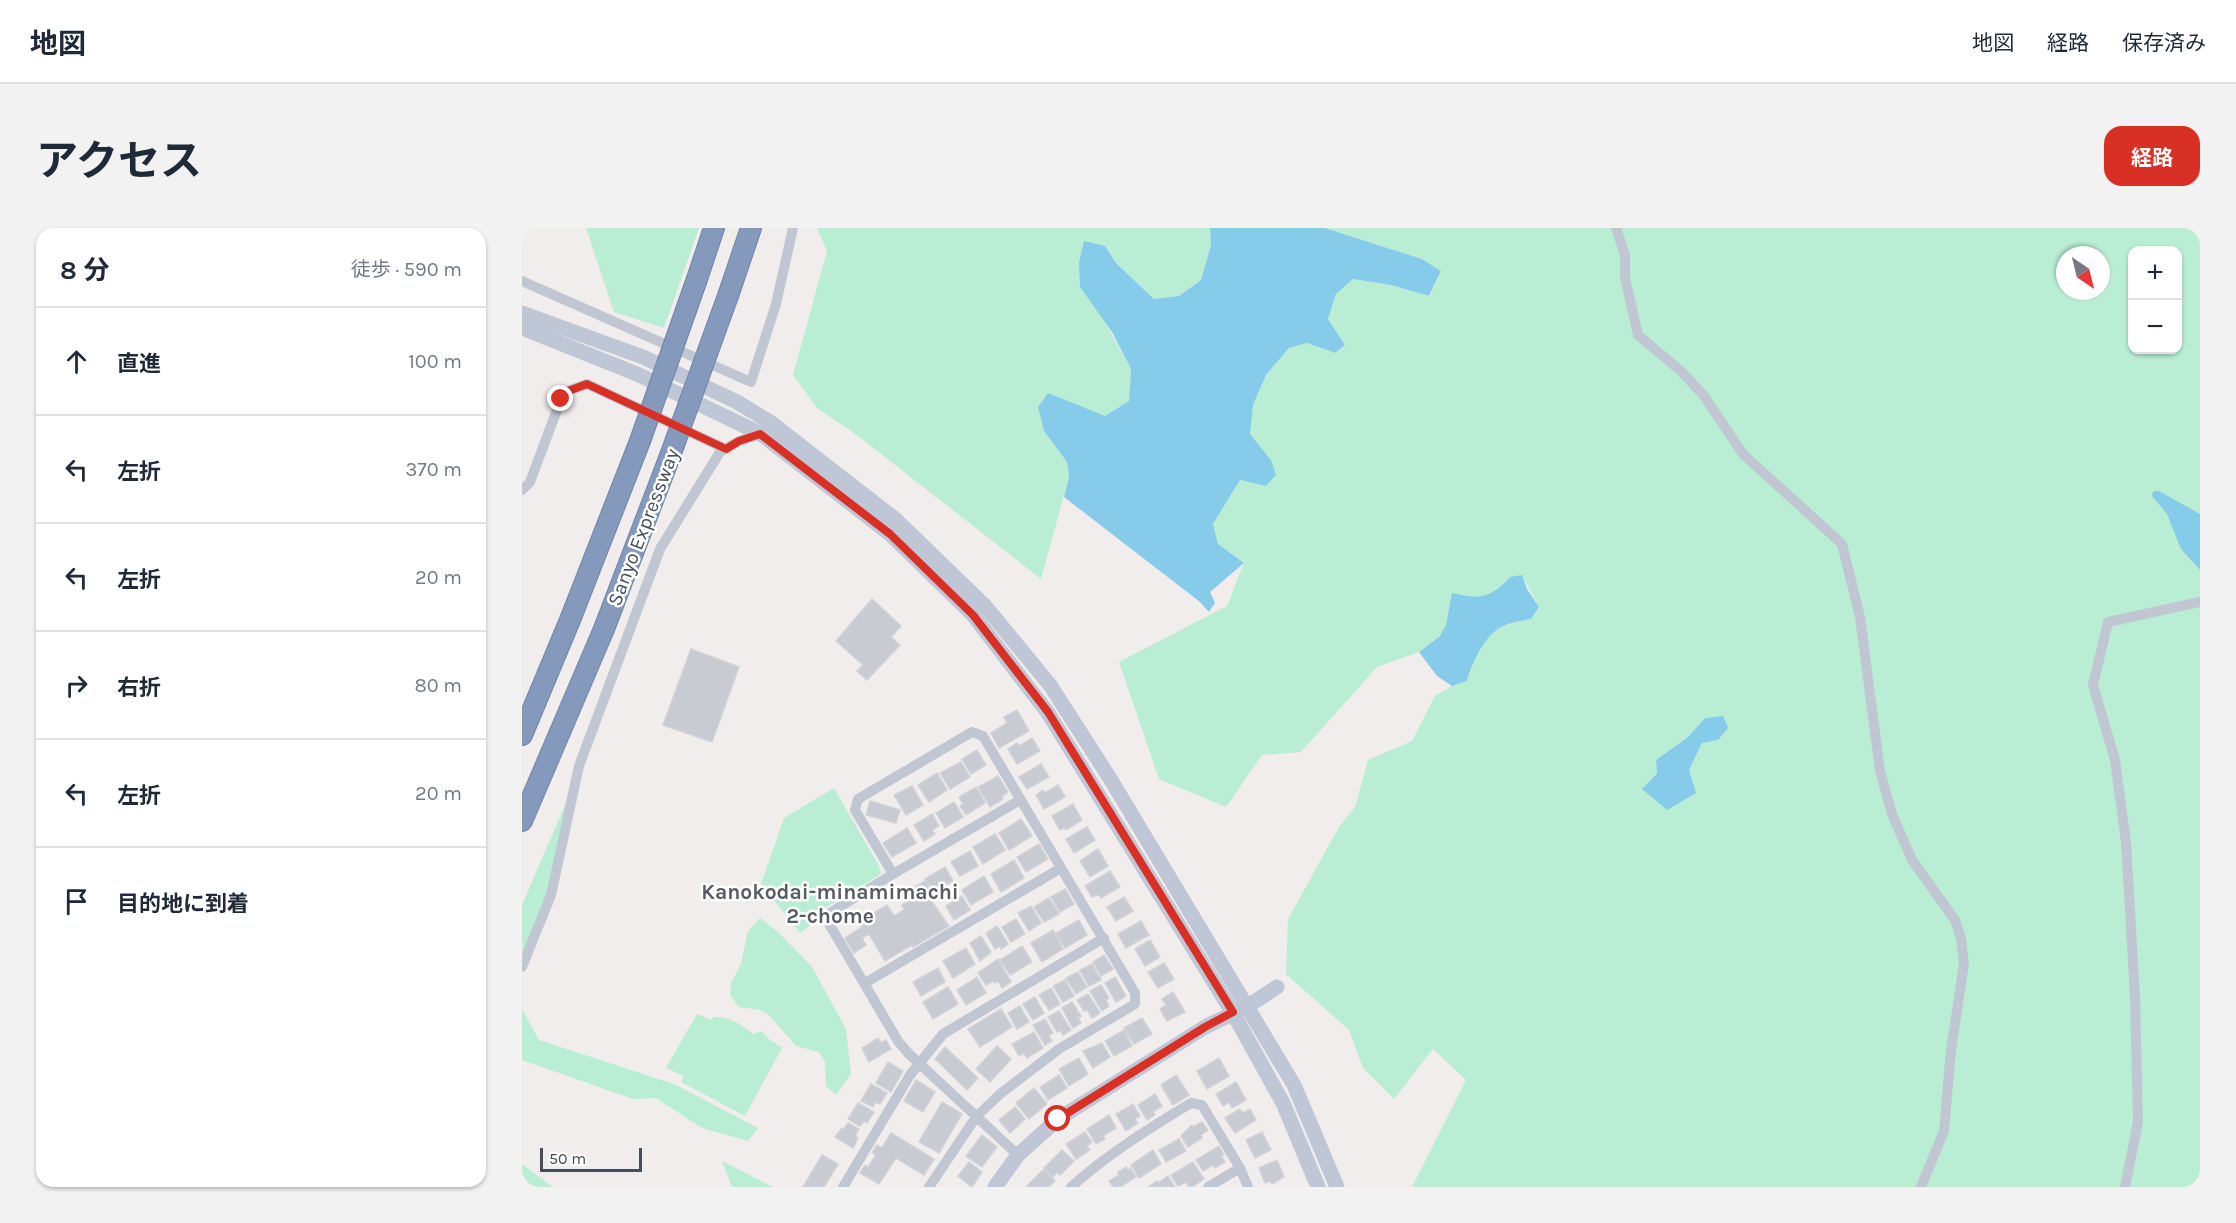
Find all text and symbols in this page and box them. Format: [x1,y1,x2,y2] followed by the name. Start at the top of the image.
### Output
[30,27,86,60] text: 地図
[1972,31,2014,55] text: 地図
[2047,31,2089,55] text: 経路
[2122,31,2206,55] text: 保存済み
[2104,126,2200,186] button: 経路
[36,136,202,186] text: アクセス
[2056,246,2110,300] north arrow
[2128,246,2182,354] map controls
[2128,246,2182,300] button: +
[60,255,109,286] text: 8 分
[351,258,462,281] text: 徒歩 · 590 m
[2128,300,2182,354] button: −
[60,345,93,378] icon: ahead
[408,350,462,373] text: 100 m
[117,351,161,377] text: 直進
[547,385,573,411] route end
[603,445,684,609] street label: Sanyo Expressway
[60,453,93,486] icon: left
[405,458,462,481] text: 370 m
[117,459,161,485] text: 左折
[60,561,93,594] icon: left
[415,566,462,589] text: 20 m
[117,567,161,593] text: 左折
[60,669,93,702] icon: right
[414,674,462,697] text: 80 m
[117,675,161,701] text: 右折
[60,777,93,810] icon: left
[415,782,462,805] text: 20 m
[117,783,161,809] text: 左折
[701,880,959,928] district label: Kanokodai-minamimachi 2-chome
[60,885,93,918] icon: arrive
[117,891,249,917] text: 目的地に到着
[1044,1105,1070,1131] route start
[540,1145,642,1172] scale bar
[549,1149,586,1168] text: 50 m

